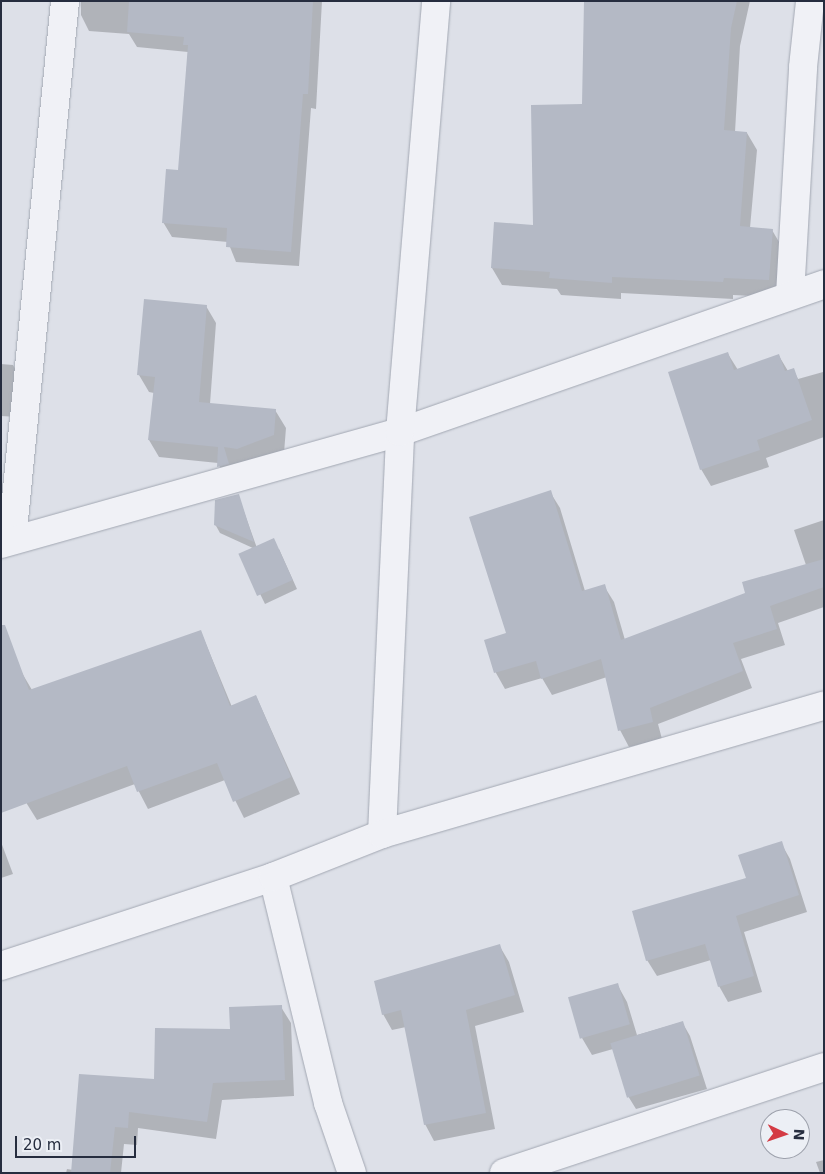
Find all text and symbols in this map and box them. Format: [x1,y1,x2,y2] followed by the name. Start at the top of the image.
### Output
[760,1109,810,1159] north arrow
[18,1126,139,1158] scale bar
[791,1128,807,1141] text: N
[23,1136,61,1154] text: 20 m

